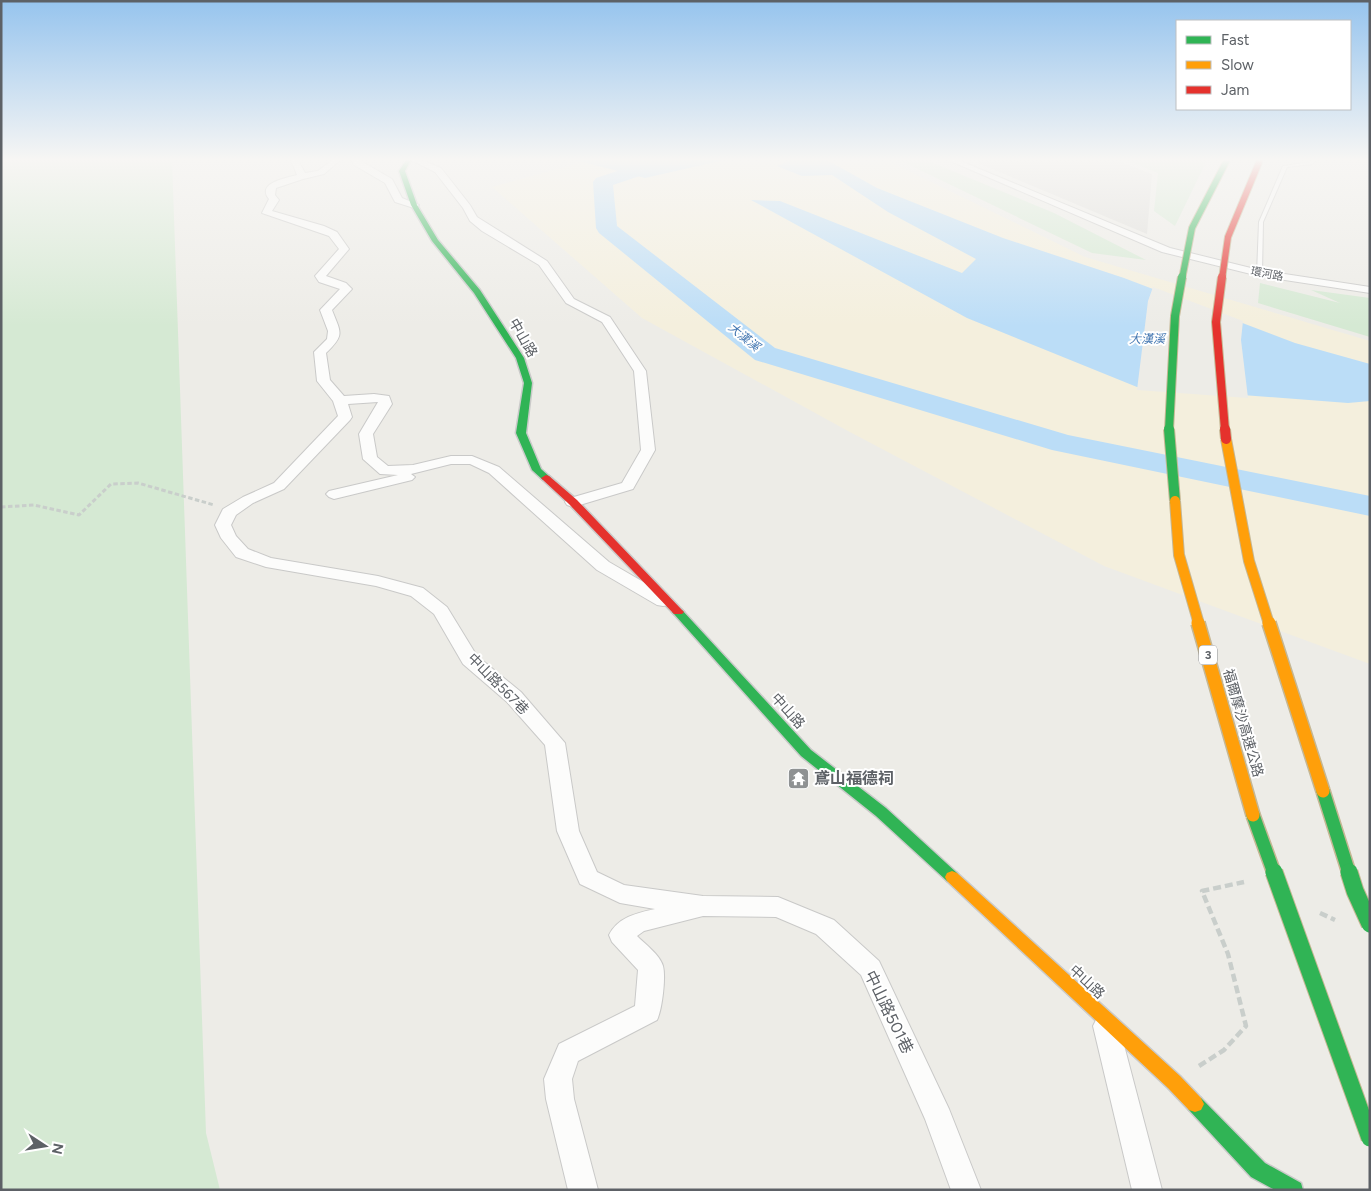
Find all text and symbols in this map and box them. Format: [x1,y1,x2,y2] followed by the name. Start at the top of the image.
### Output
[1176,20,1351,110] legend
[1221,31,1250,49] text: Fast
[1221,56,1254,74] text: Slow
[1221,81,1249,99] text: Jam
[1250,265,1284,283] street label: 環河路
[505,316,541,360] street label: 中山路
[726,320,764,355] water label: 大漢溪
[1129,332,1167,346] water label: 大漢溪
[1199,646,1217,664] road number: 3
[464,650,532,718] street label: 中山路567巷
[1219,667,1267,779] street label: 福爾摩沙高速公路
[768,690,808,732] street label: 中山路
[786,766,810,790] temple icon: 鳶山福德祠
[814,769,894,788] place label: 鳶山福德祠
[1066,961,1108,1003] street label: 中山路
[861,967,917,1057] street label: 中山路501巷
[20,1121,70,1171] north arrow
[48,1142,67,1156] text: N

